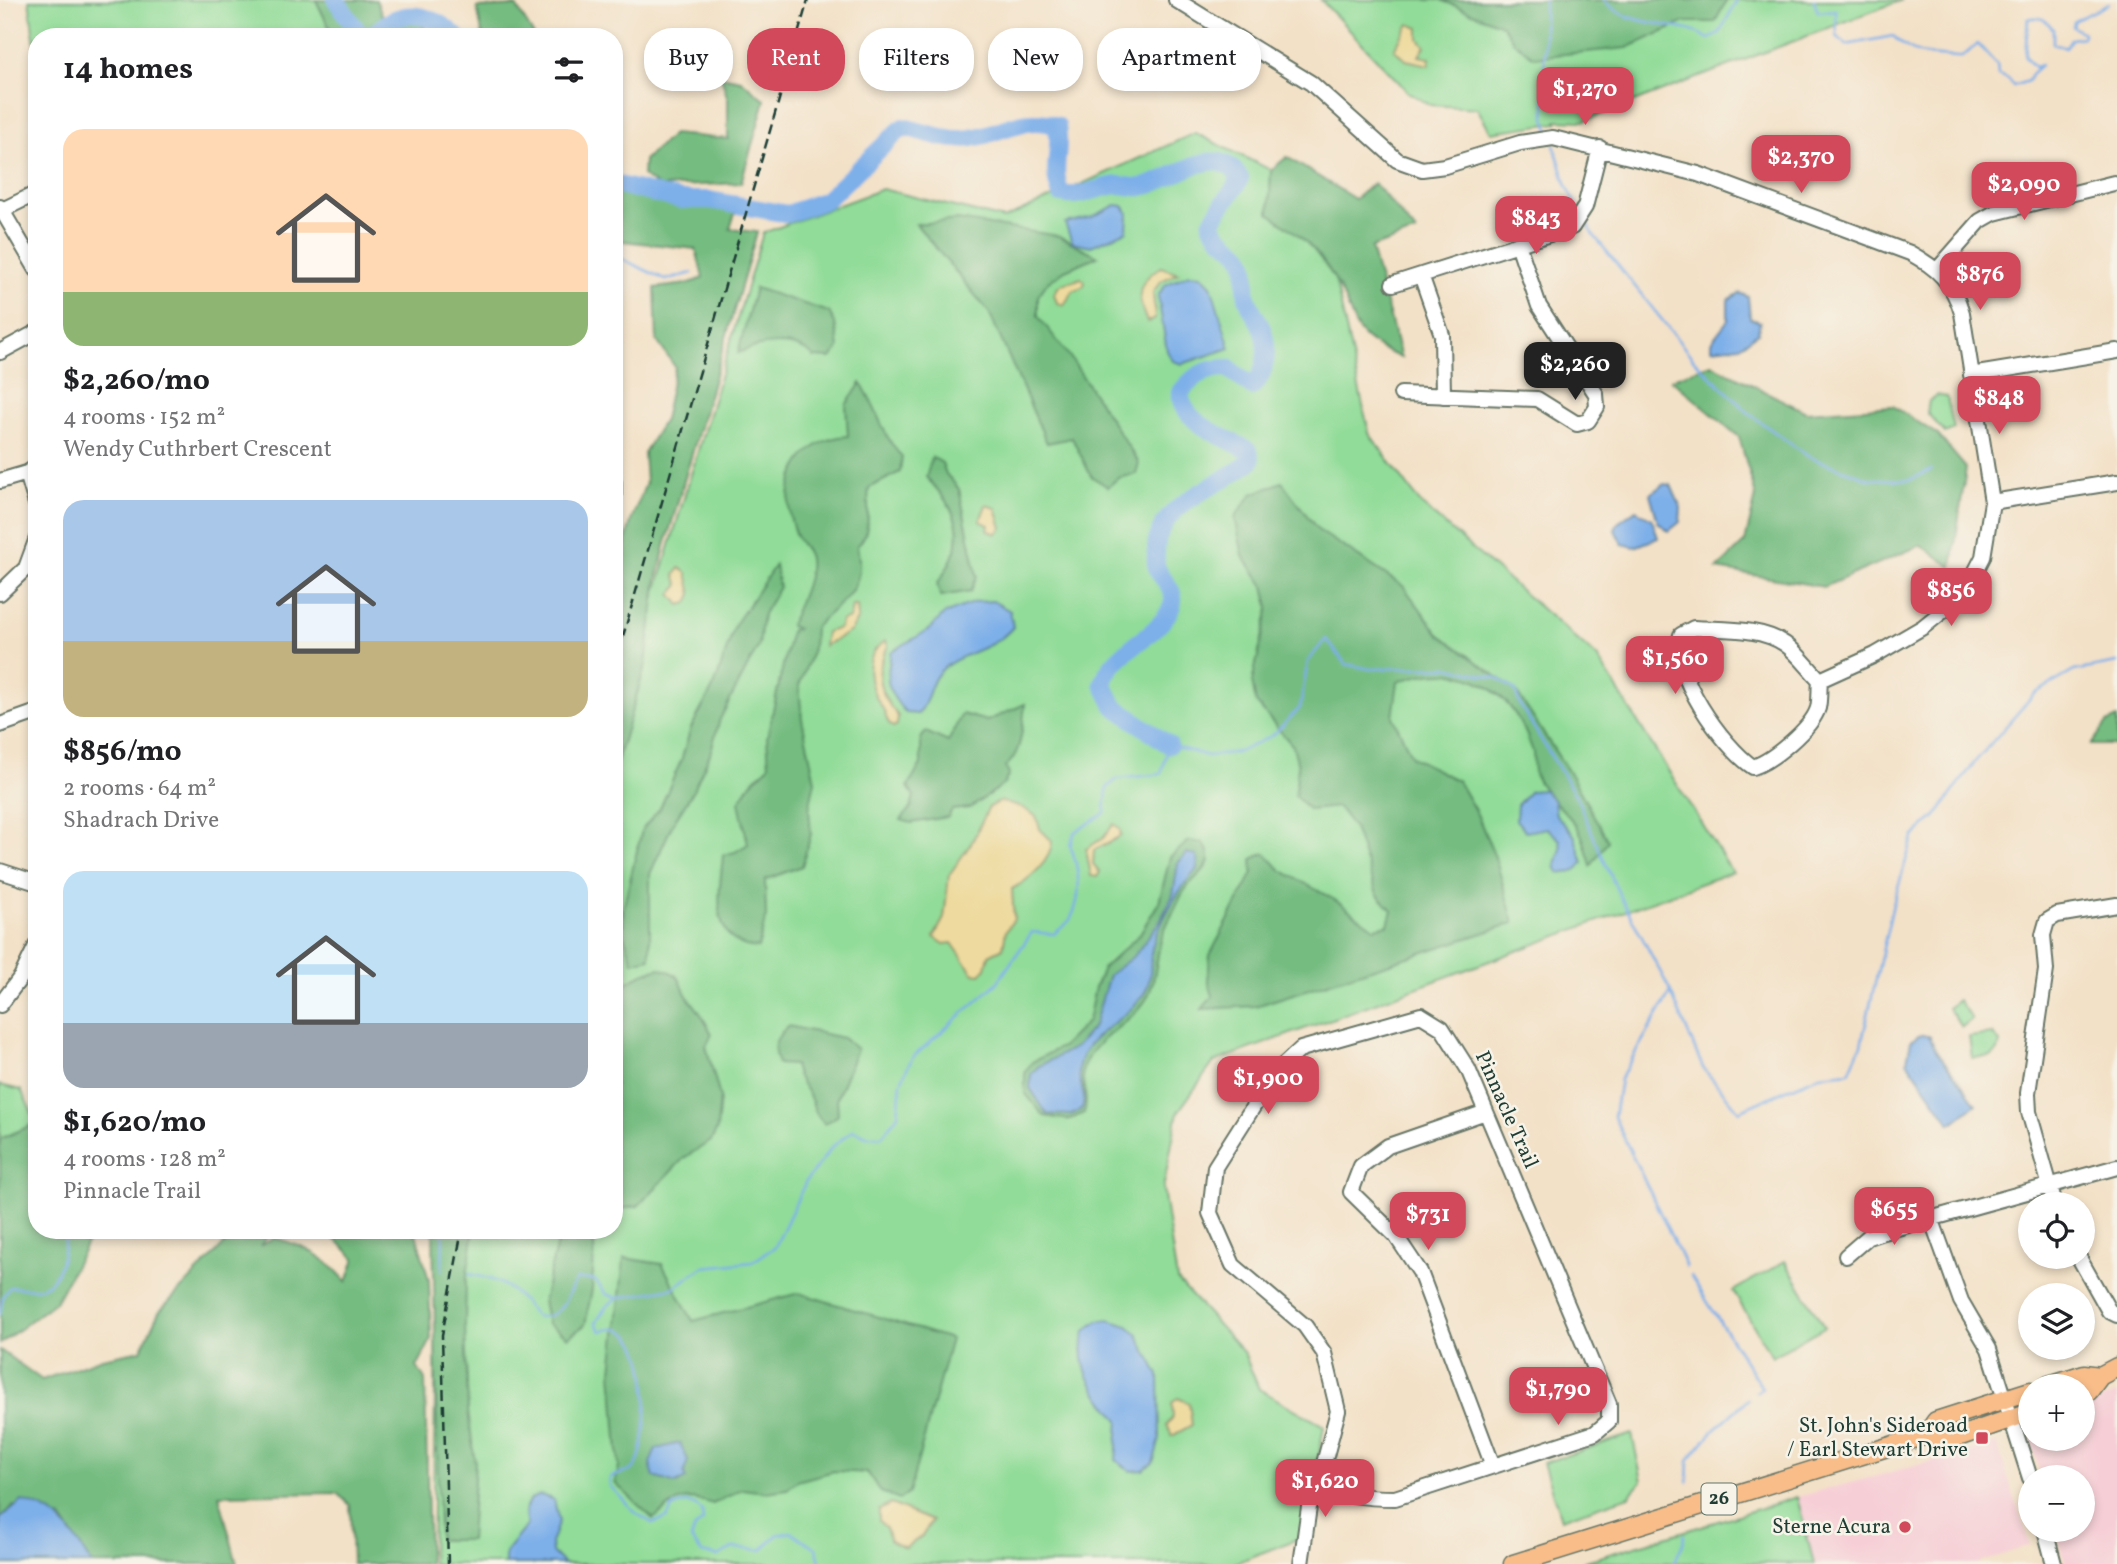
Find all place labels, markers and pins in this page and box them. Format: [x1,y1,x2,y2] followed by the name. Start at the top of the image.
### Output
[1528,68,1642,127] pin: $1,270
[1744,136,1858,195] pin: $2,370
[1967,162,2081,222] pin: $2,090
[1495,196,1577,256] pin: $843
[1939,252,2021,312] pin: $876
[1518,342,1632,402] pin: $2,260
[1958,376,2040,436] pin: $848
[1910,568,1992,628] pin: $856
[1618,636,1732,696] pin: $1,560
[1211,1056,1325,1116] pin: $1,900
[1853,1188,1935,1247] pin: $655
[1387,1192,1469,1252] pin: $731
[1501,1368,1615,1427] pin: $1,790
[1787,1412,1968,1465] place label: St. John's Sideroad / Earl Stewart Drive
[1974,1430,1990,1446] marker: St. John's Sideroad / Earl Stewart Drive
[1268,1460,1382,1519] pin: $1,620
[1772,1513,1891,1542] place label: Sterne Acura
[1897,1519,1913,1535] marker: Sterne Acura

